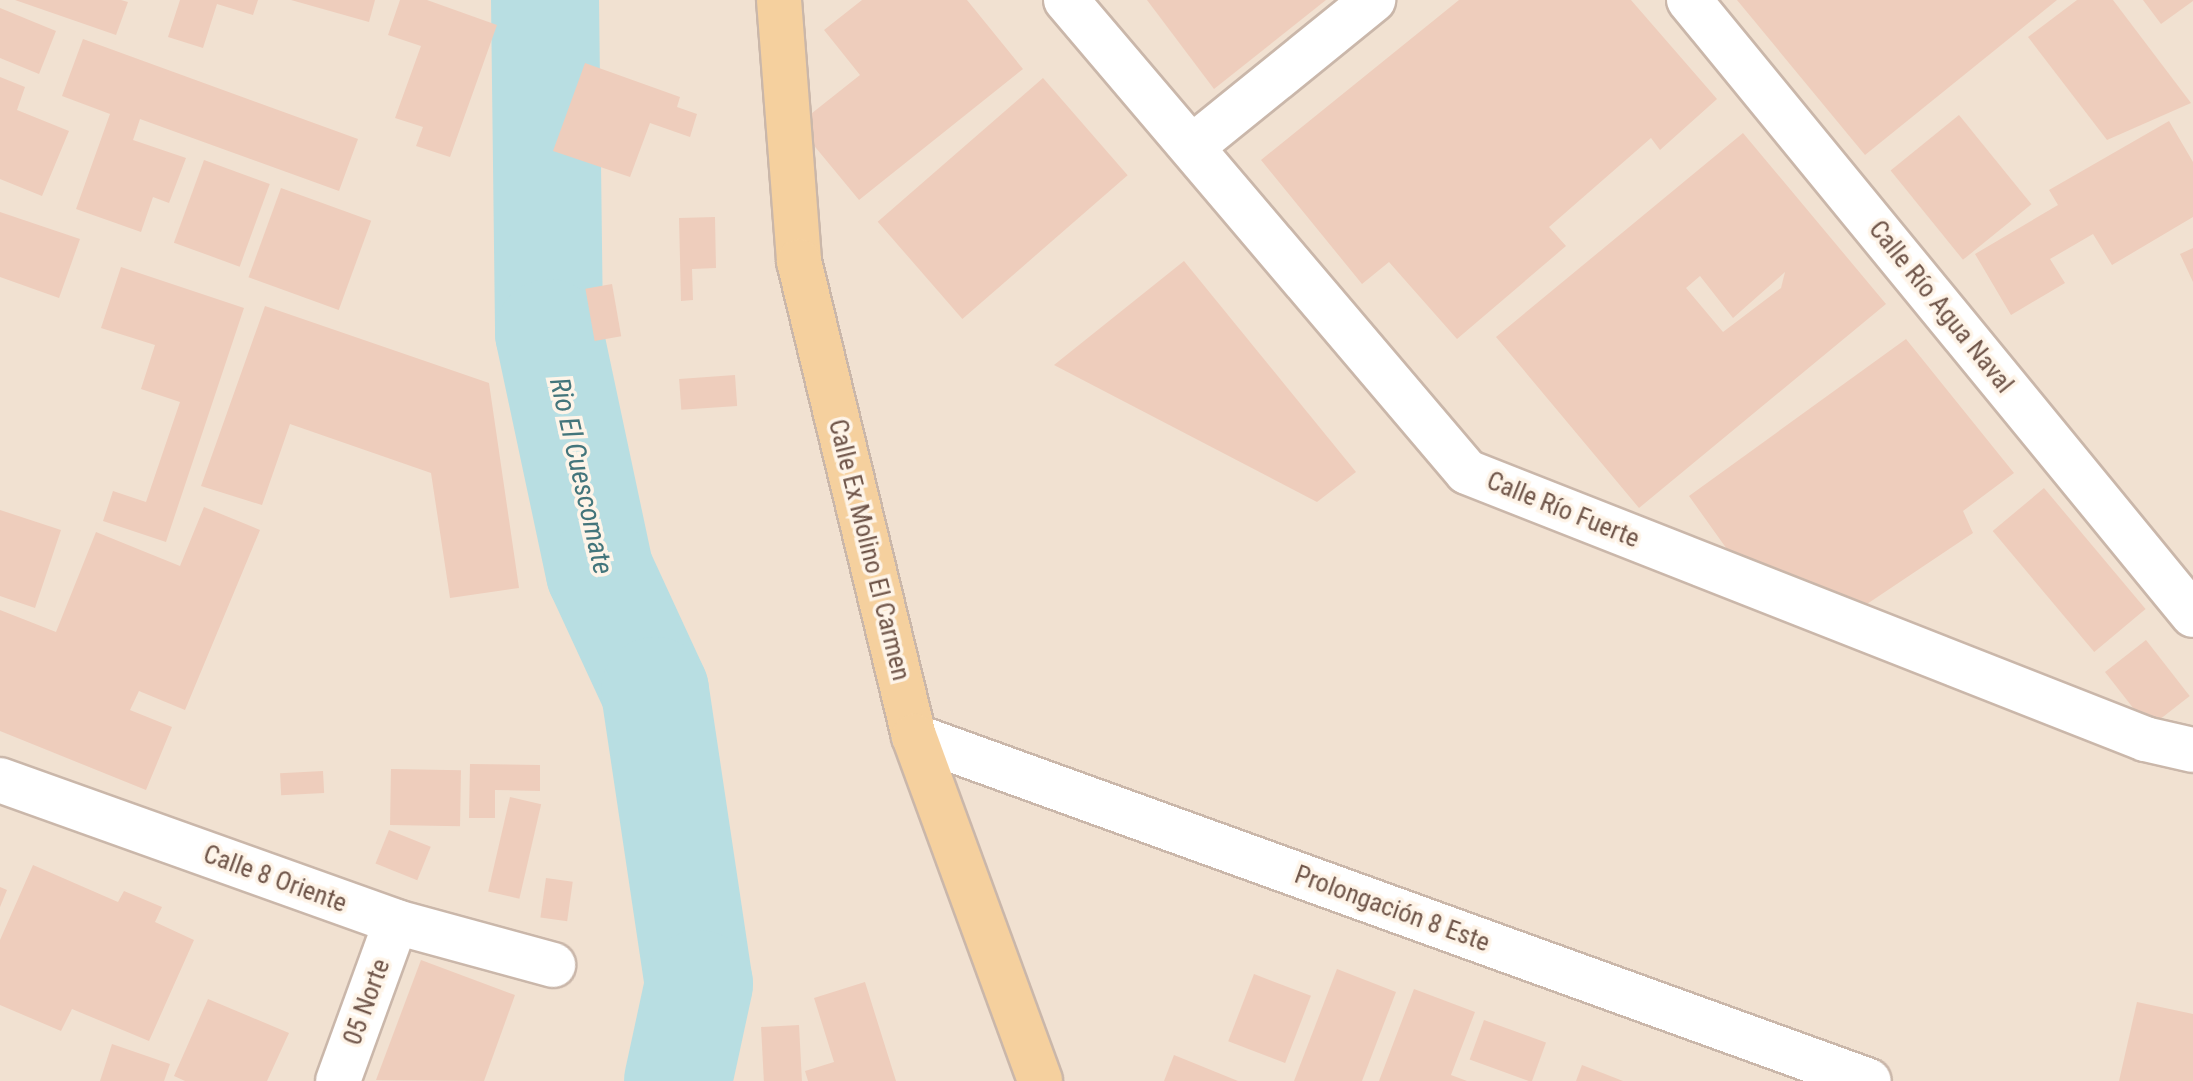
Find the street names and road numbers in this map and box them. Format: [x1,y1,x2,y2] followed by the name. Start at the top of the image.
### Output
[1862,215,2020,399] street label: Calle Río Agua Naval
[821,416,917,684] street label: Calle Ex Molino El Carmen
[1482,465,1644,555] street label: Calle Río Fuerte
[199,839,351,919] street label: Calle 8 Oriente
[1290,859,1494,959] street label: Prolongación 8 Este
[337,955,397,1049] street label: 05 Norte

